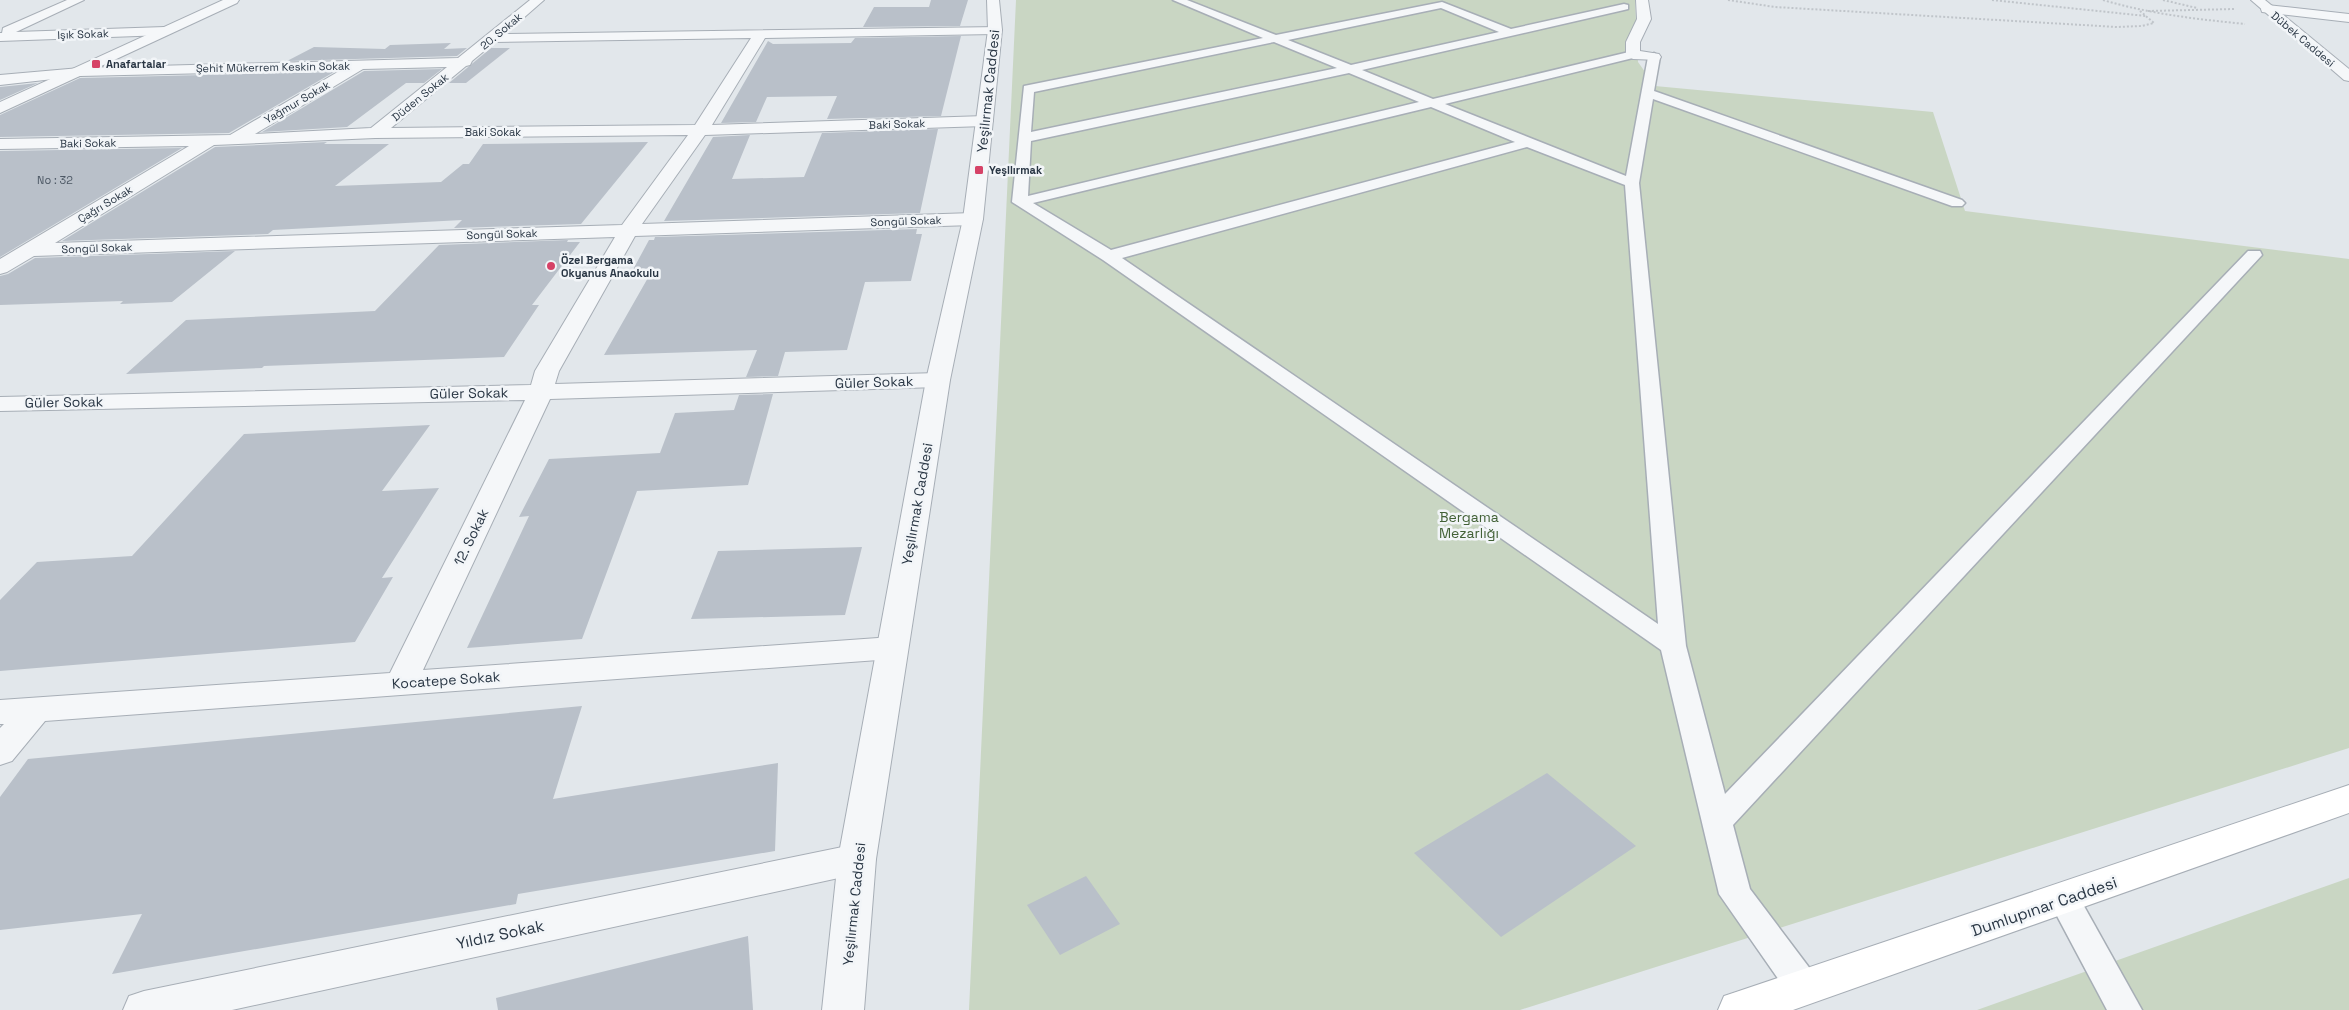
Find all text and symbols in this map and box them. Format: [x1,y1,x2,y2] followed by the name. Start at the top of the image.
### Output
[2268,8,2338,70] street label: Dübek Caddesi
[477,9,525,53] street label: 20. Sokak
[57,26,109,42] street label: Işık Sokak
[973,29,1003,153] street label: Yeşilırmak Caddesi
[106,57,167,71] place label: Anafartalar
[90,58,102,70] marker: Anafartalar
[196,59,350,75] street label: Şehit Mükerrem Keskin Sokak
[389,70,451,124] street label: Düden Sokak
[262,77,332,126] street label: Yağmur Sokak
[868,116,926,132] street label: Baki Sokak
[465,125,521,139] street label: Baki Sokak
[60,136,116,150] street label: Baki Sokak
[989,163,1043,177] place label: Yeşilırmak
[973,164,985,176] marker: Yeşilırmak
[37,173,73,187] house number: No : 32
[75,182,135,226] street label: Çağrı Sokak
[870,213,942,229] street label: Songül Sokak
[466,226,538,242] street label: Songül Sokak
[61,240,133,256] street label: Songül Sokak
[561,253,659,280] place label: Özel Bergama Okyanus Anaokulu
[545,260,557,272] marker: Özel Bergama Okyanus Anaokulu
[834,372,914,392] street label: Güler Sokak
[430,383,509,403] street label: Güler Sokak
[25,392,104,412] street label: Güler Sokak
[897,441,937,567] street label: Yeşilırmak Caddesi
[450,505,493,568] street label: 12. Sokak
[1439,508,1499,542] park label: Bergama Mezarlığı
[391,667,501,693] street label: Kocatepe Sokak
[839,842,869,966] street label: Yeşilırmak Caddesi
[1968,872,2120,941] street label: Dumlupınar Caddesi
[454,915,546,954] street label: Yıldız Sokak

